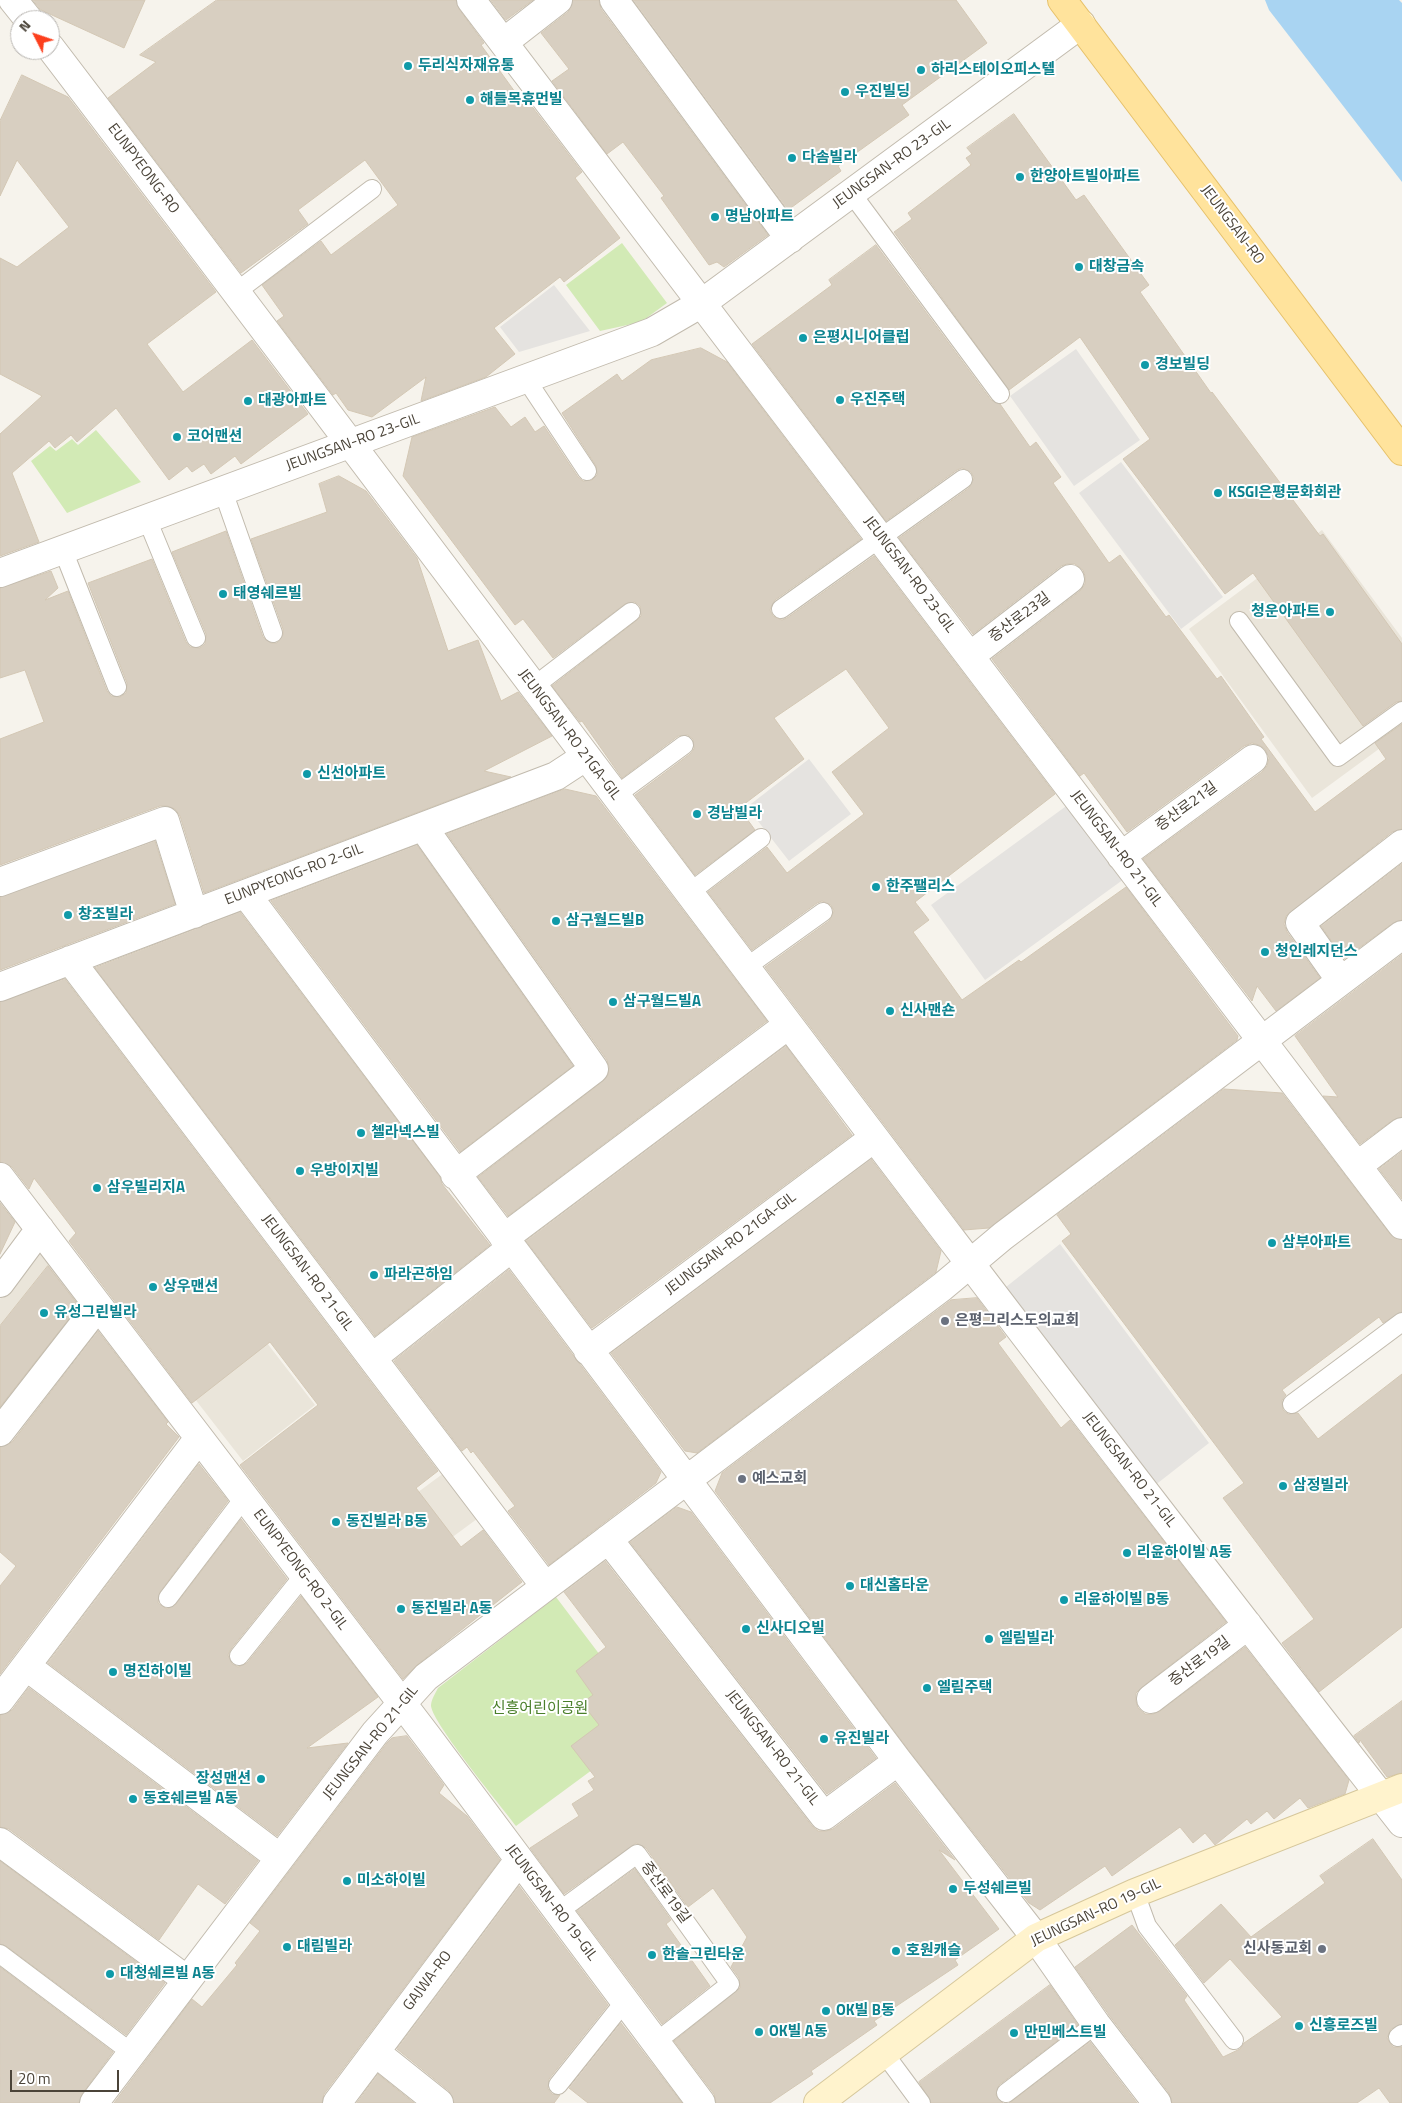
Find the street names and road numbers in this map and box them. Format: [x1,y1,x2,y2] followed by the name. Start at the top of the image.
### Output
[830,115,954,213] street label: JEUNGSAN-RO 23-GIL
[103,120,183,218] street label: EUNPYEONG-RO
[1196,182,1268,268] street label: JEUNGSAN-RO
[284,410,422,476] street label: JEUNGSAN-RO 23-GIL
[859,513,959,637] street label: JEUNGSAN-RO 23-GIL
[986,589,1054,647] street label: 증산로23길
[514,666,624,804] street label: JEUNGSAN-RO 21GA-GIL
[1153,779,1221,835] street label: 증산로21길
[1066,787,1166,911] street label: JEUNGSAN-RO 21-GIL
[222,840,366,910] street label: EUNPYEONG-RO 2-GIL
[662,1189,800,1299] street label: JEUNGSAN-RO 21GA-GIL
[257,1211,357,1335] street label: JEUNGSAN-RO 21-GIL
[1078,1409,1180,1531] street label: JEUNGSAN-RO 21-GIL
[249,1506,351,1634] street label: EUNPYEONG-RO 2-GIL
[1166,1633,1234,1691] street label: 증산로19길
[320,1682,422,1804] street label: JEUNGSAN-RO 21-GIL
[721,1687,823,1809] street label: JEUNGSAN-RO 21-GIL
[501,1841,601,1965] street label: JEUNGSAN-RO 19-GIL
[637,1859,693,1927] street label: 증산로19길
[1028,1875,1164,1951] street label: JEUNGSAN-RO 19-GIL
[400,1948,456,2014] street label: GAJWA-RO

